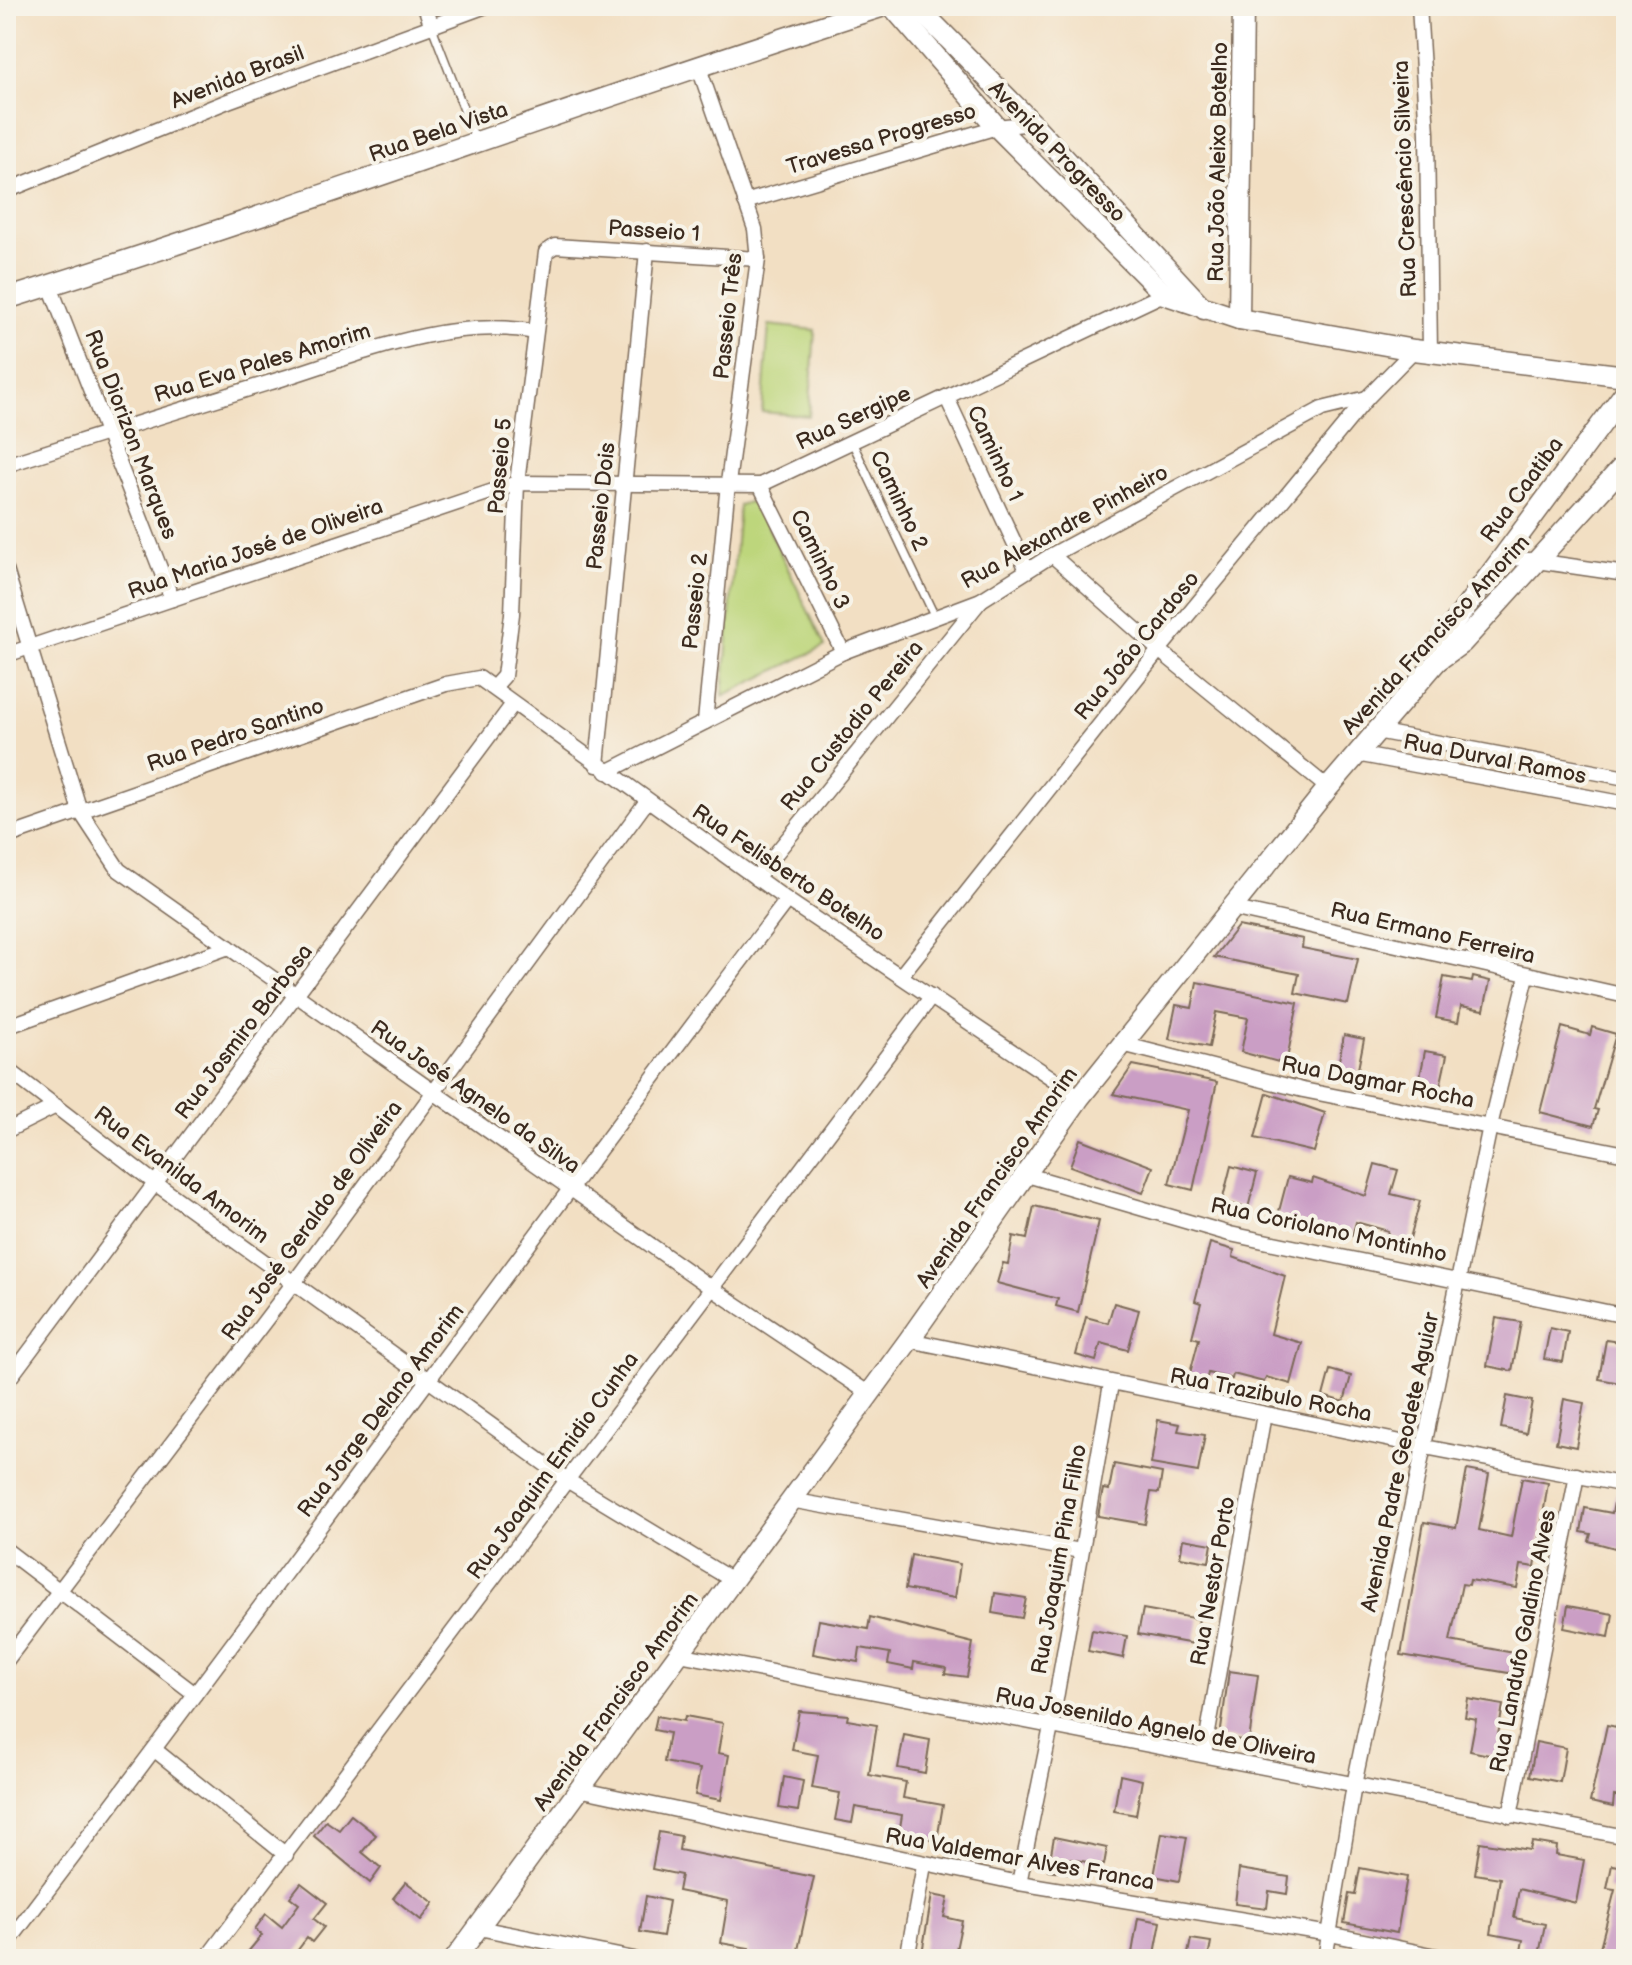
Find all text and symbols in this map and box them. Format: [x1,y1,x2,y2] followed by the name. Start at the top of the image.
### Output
[167,40,308,115] street label: Avenida Brasil
[1203,42,1234,282] street label: Rua João Aleixo Botelho
[1388,60,1423,298] street label: Rua Crescêncio Silveira
[983,76,1131,228] street label: Avenida Progresso
[366,96,511,169] street label: Rua Bela Vista
[783,98,980,181] street label: Travessa Progresso
[607,215,701,248] street label: Passeio 1
[708,252,749,381] street label: Passeio Três
[151,318,374,409] street label: Rua Eva Pales Amorim
[78,326,183,543] street label: Rua Diorizon Marques
[792,380,915,457] street label: Rua Sergipe
[961,401,1029,506] street label: Caminho 1
[483,417,518,515] street label: Passeio 5
[1475,432,1569,548] street label: Rua Caatiba
[581,441,622,571] street label: Passeio Dois
[864,446,934,555] street label: Caminho 2
[956,459,1173,595] street label: Rua Alexandre Pinheiro
[125,493,386,606] street label: Rua Maria José de Oliveira
[784,505,855,614] street label: Caminho 3
[1336,529,1536,741] street label: Avenida Francisco Amorim
[677,552,714,651] street label: Passeio 2
[1069,566,1205,726] street label: Rua João Cardoso
[775,635,929,817] street label: Rua Custodio Pereira
[143,692,328,778] street label: Rua Pedro Santino
[1401,728,1589,790] street label: Rua Durval Ramos
[687,799,890,948] street label: Rua Felisberto Botelho
[1328,897,1538,970] street label: Rua Ermano Ferreira
[169,939,319,1125] street label: Rua Josmiro Barbosa
[365,1015,585,1180] street label: Rua José Agnelo da Silva
[1279,1051,1477,1114] street label: Rua Dagmar Rocha
[911,1062,1084,1294] street label: Avenida Francisco Amorim
[216,1096,408,1346] street label: Rua José Geraldo de Oliveira
[88,1101,274,1250] street label: Rua Evanilda Amorim
[1208,1192,1449,1269] street label: Rua Coriolano Montinho
[292,1299,470,1523] street label: Rua Jorge Delano Amorim
[1355,1309,1446,1615] street label: Avenida Padre Geodete Aguiar
[462,1347,645,1585] street label: Rua Joaquim Emidio Cunha
[1167,1363,1374,1428] street label: Rua Trazibulo Rocha
[1026,1442,1093,1676] street label: Rua Joaquim Pina Filho
[1185,1494,1242,1668] street label: Rua Nestor Porto
[1485,1507,1562,1775] street label: Rua Landufo Galdino Alves
[528,1587,705,1816] street label: Avenida Francisco Amorim
[993,1682,1318,1771] street label: Rua Josenildo Agnelo de Oliveira
[883,1822,1157,1896] street label: Rua Valdemar Alves Franca

